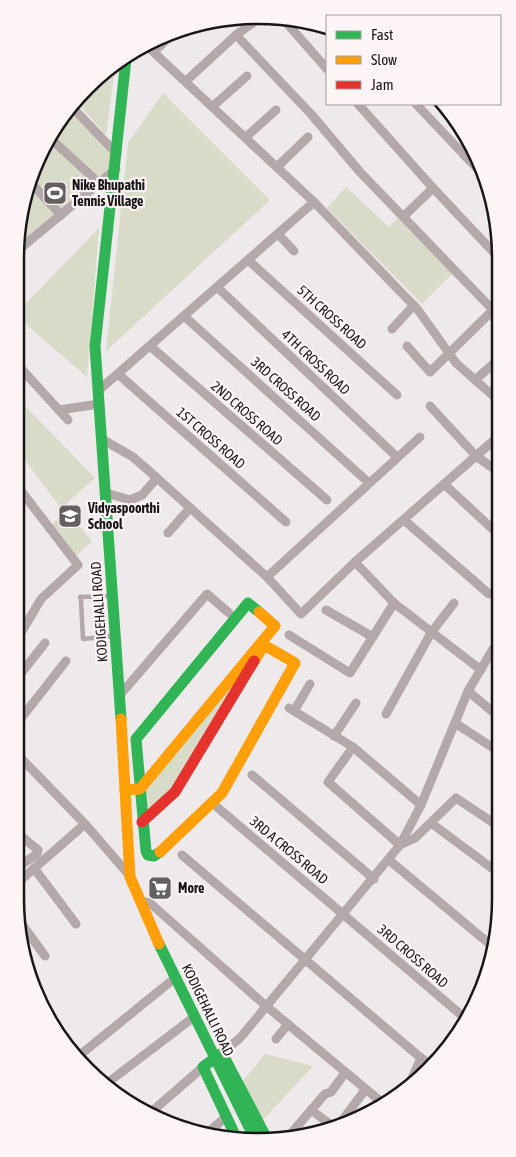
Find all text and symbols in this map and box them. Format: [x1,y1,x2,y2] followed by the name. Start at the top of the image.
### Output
[326,15,501,105] legend
[371,26,393,43] text: Fast
[371,51,397,68] text: Slow
[371,76,394,93] text: Jam
[72,177,145,209] place label: Nike Bhupathi Tennis Village
[42,180,68,206] sports icon: Nike Bhupathi Tennis Village
[294,282,370,352] street label: 5TH CROSS ROAD
[279,326,354,398] street label: 4TH CROSS ROAD
[248,354,324,425] street label: 3RD CROSS ROAD
[208,378,286,448] street label: 2ND CROSS ROAD
[174,404,249,472] street label: 1ST CROSS ROAD
[87,500,160,532] place label: Vidyaspoorthi School
[57,503,83,529] school or university icon: Vidyaspoorthi School
[88,561,110,663] street label: KODIGEHALLI ROAD
[247,813,331,887] street label: 3RD A CROSS ROAD
[147,875,173,901] supermarket icon: More
[178,880,204,896] place label: More
[375,921,452,991] street label: 3RD CROSS ROAD
[179,961,237,1059] street label: KODIGEHALLI ROAD

